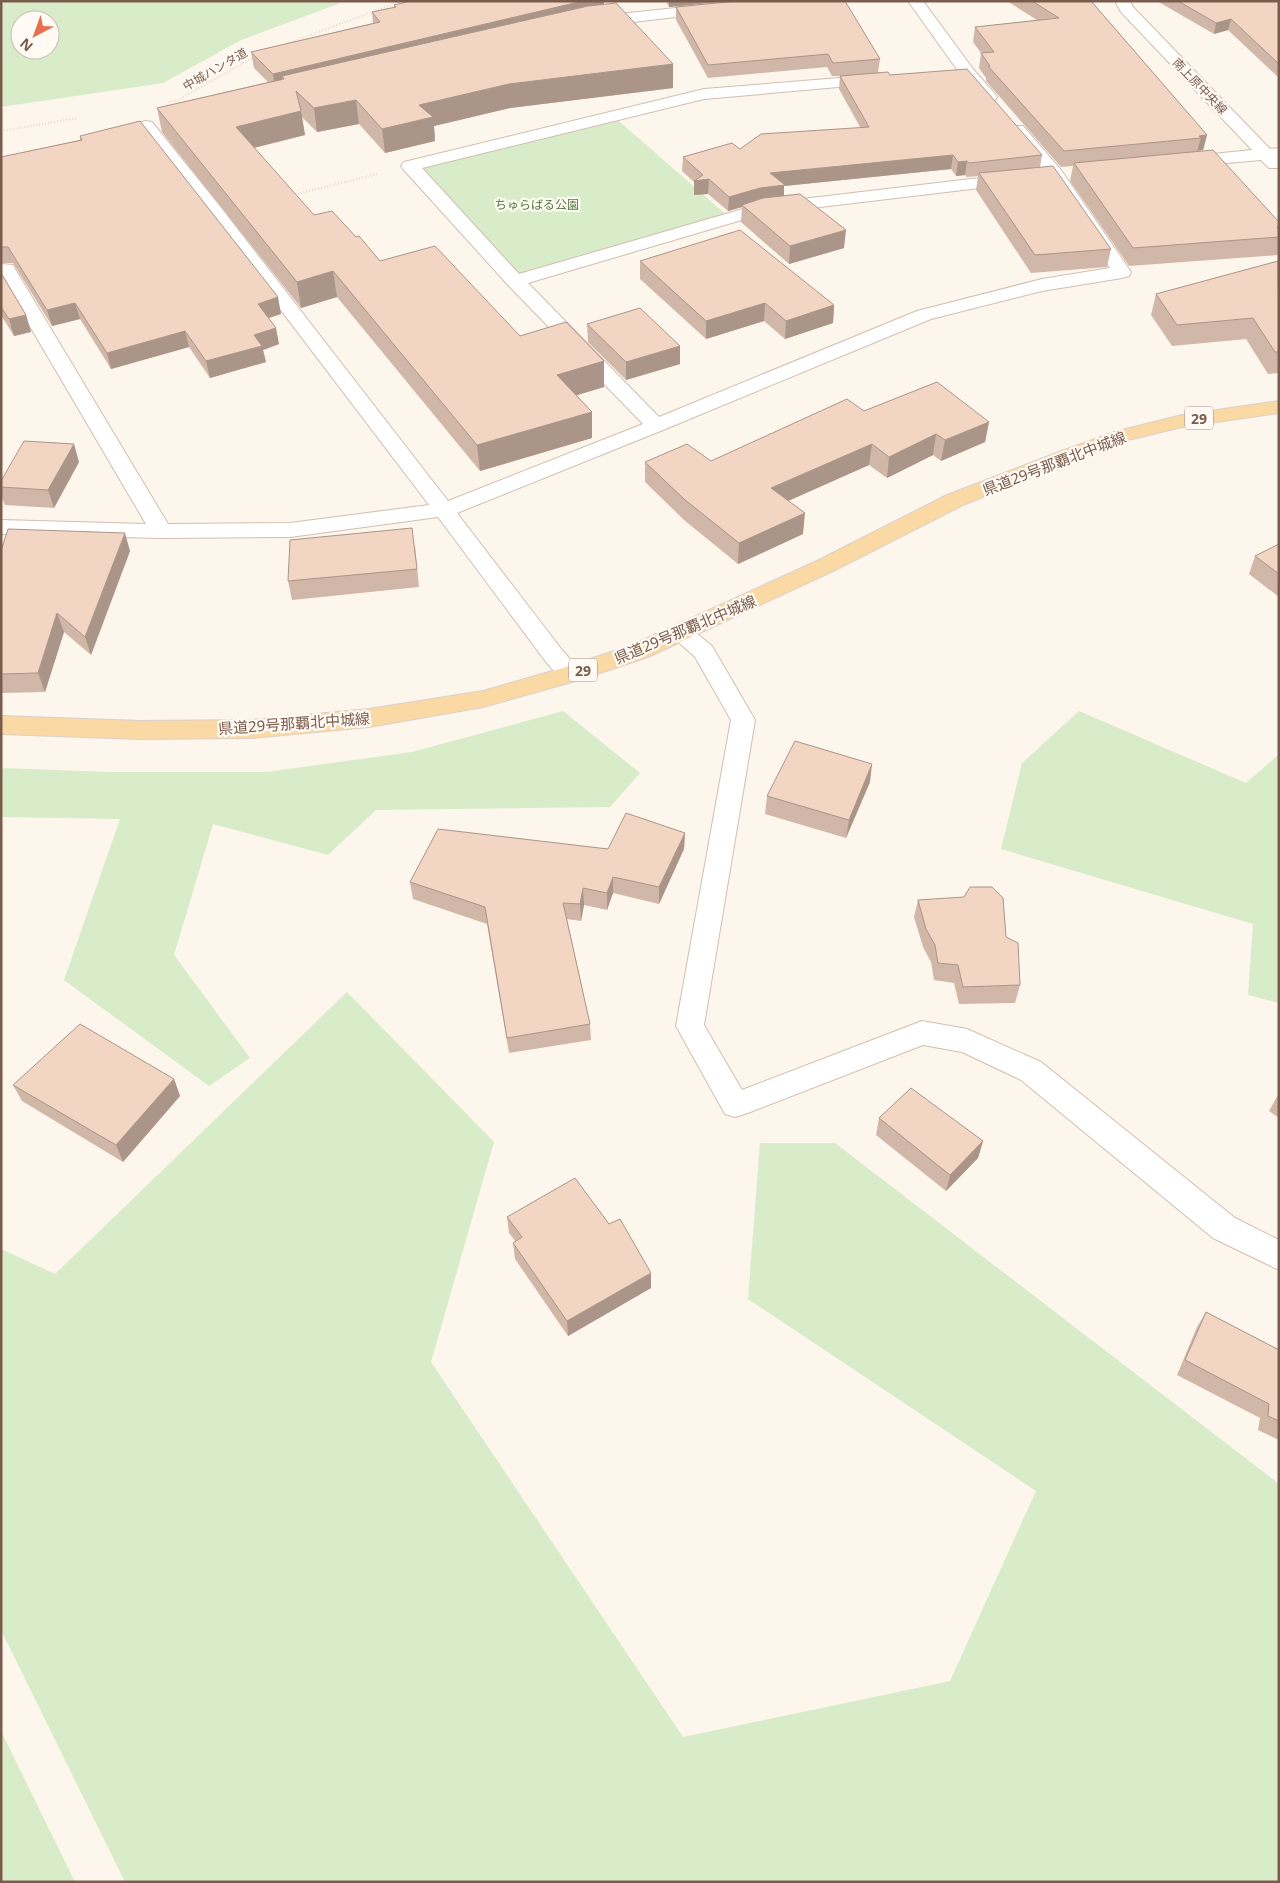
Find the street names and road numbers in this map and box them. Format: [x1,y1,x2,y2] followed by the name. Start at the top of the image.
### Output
[180,44,250,94] street label: 中城ハンタ道
[1169,54,1231,118] street label: 南上原中央線
[1185,406,1213,429] road number: 29
[979,426,1129,500] street label: 県道29号那覇北中城線
[611,590,759,668] street label: 県道29号那覇北中城線
[569,658,597,682] road number: 29
[217,708,371,738] street label: 県道29号那覇北中城線

